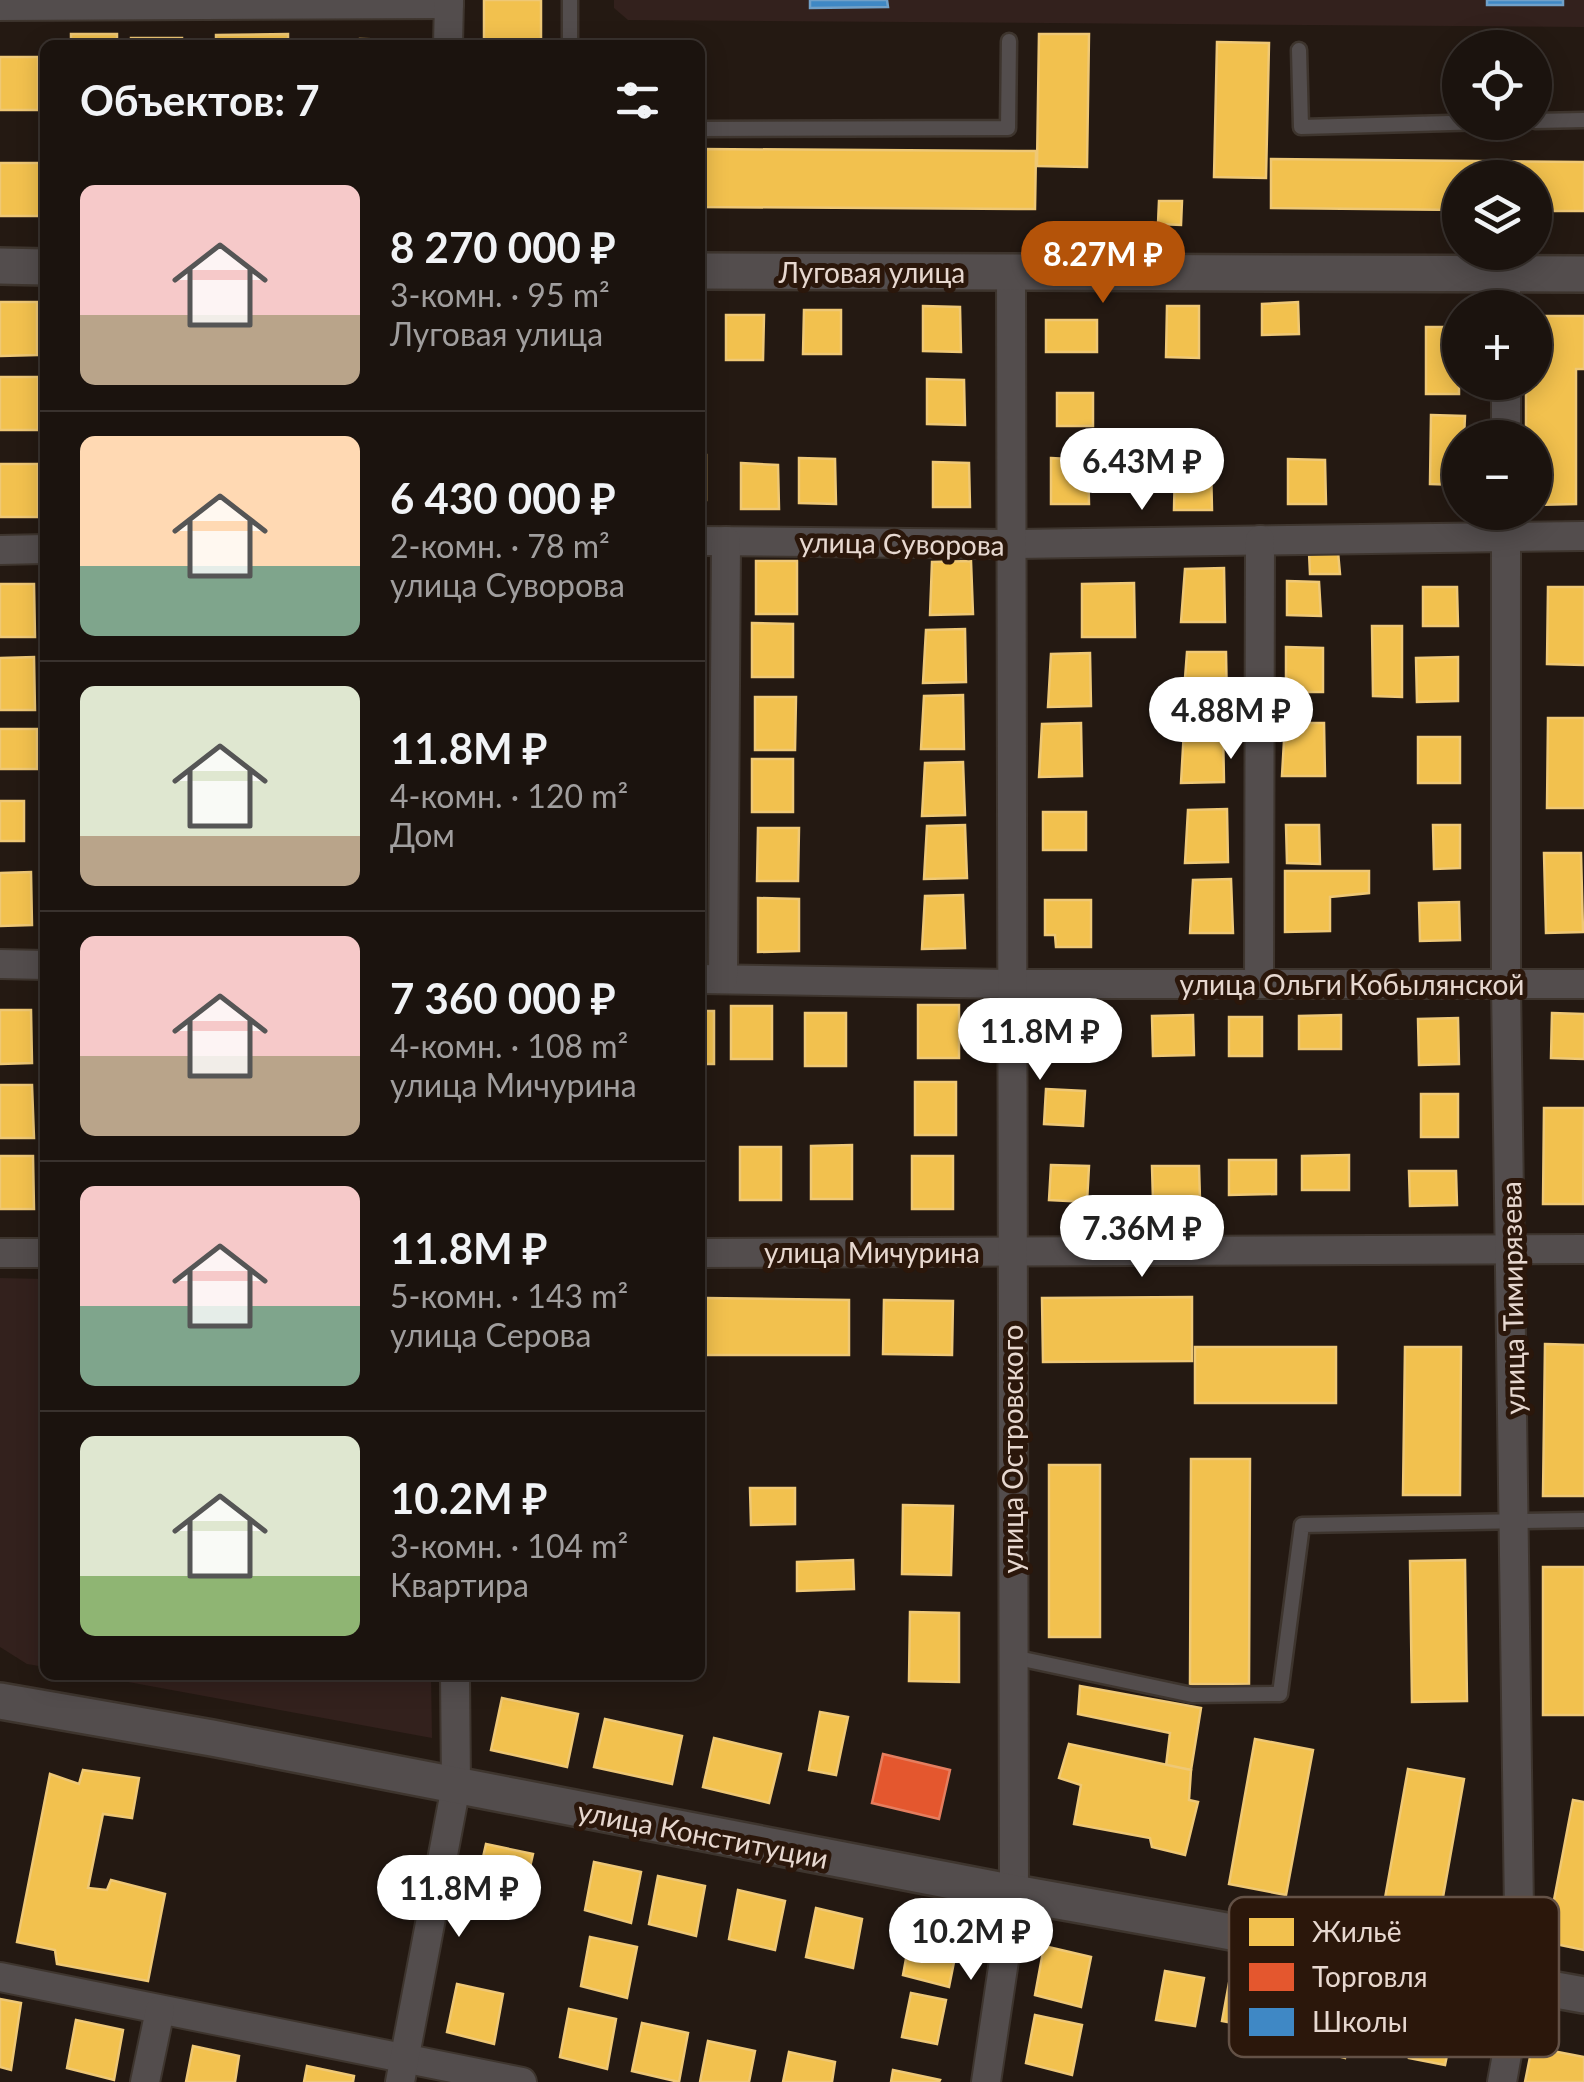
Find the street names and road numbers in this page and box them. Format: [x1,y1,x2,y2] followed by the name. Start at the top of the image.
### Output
[778,255,965,289] street label: Луговая улица
[799,524,1005,562] street label: улица Суворова
[1180,967,1524,1001] street label: улица Ольги Кобылянской
[1493,1181,1531,1415] street label: улица Тимирязева
[764,1235,980,1269] street label: улица Мичурина
[995,1325,1029,1573] street label: улица Островского
[575,1793,831,1875] street label: улица Конституции

